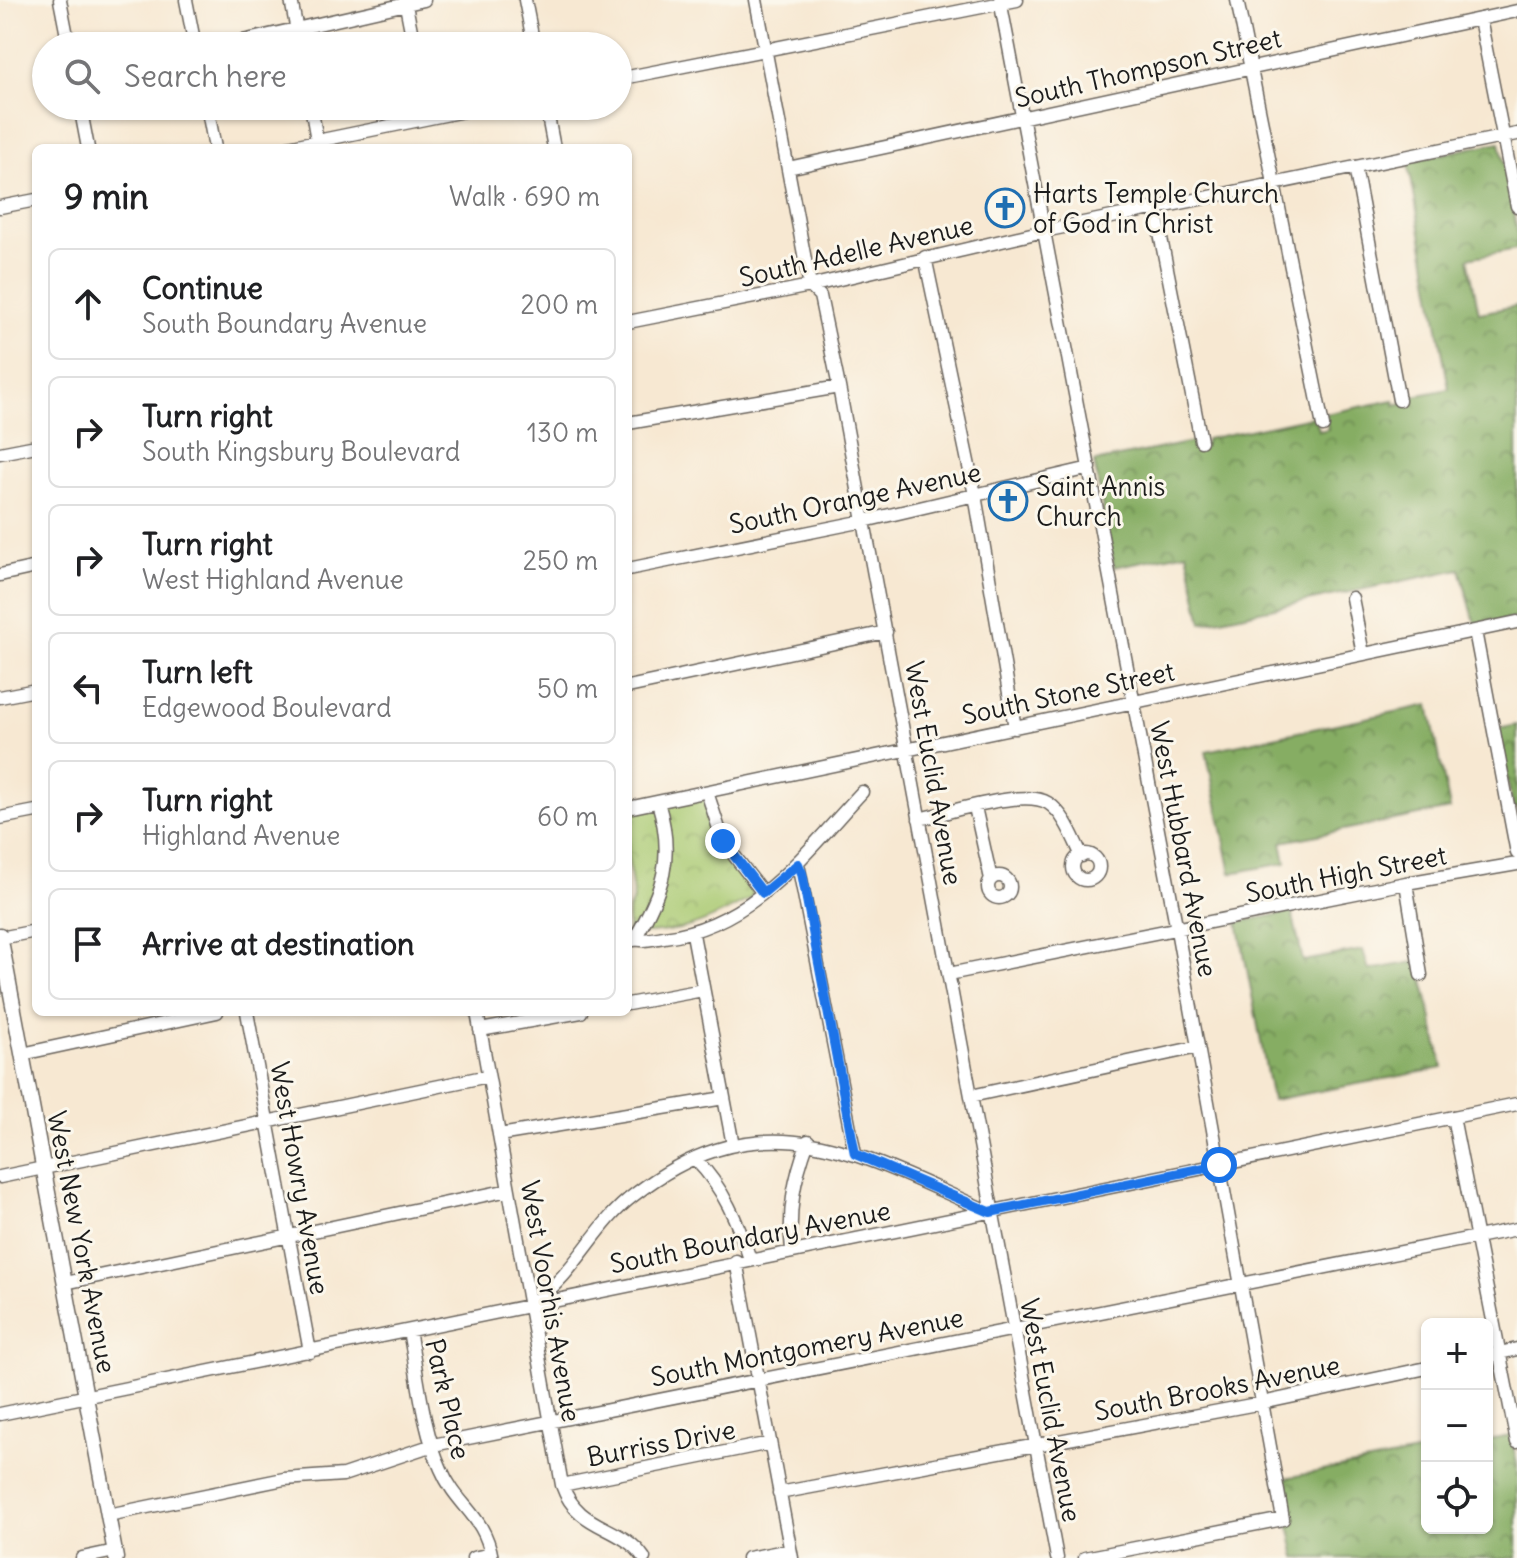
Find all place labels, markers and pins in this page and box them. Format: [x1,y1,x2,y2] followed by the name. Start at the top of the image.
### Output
[1033,177,1279,240] place label: Harts Temple Church of God in Christ
[984,187,1026,229] church icon: Harts Temple Church of God in Christ
[1036,470,1165,533] place label: Saint Annis Church
[987,480,1029,522] church icon: Saint Annis Church

